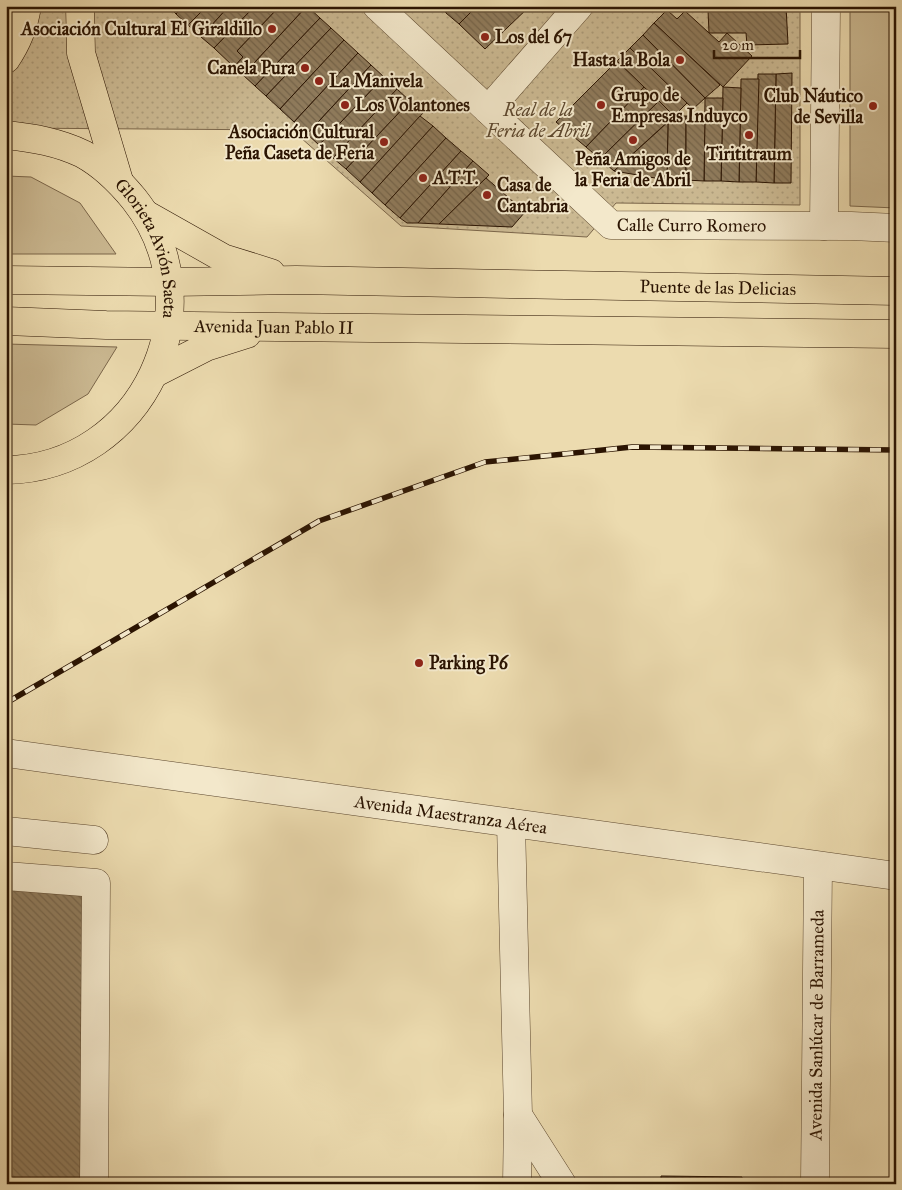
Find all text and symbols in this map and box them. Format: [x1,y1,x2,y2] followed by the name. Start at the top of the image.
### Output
[20,18,262,40] place label: Asociación Cultural El Giraldillo
[266,23,278,35] marker: Asociación Cultural El Giraldillo
[495,26,572,48] place label: Los del 67
[714,28,801,60] scale bar
[479,31,491,43] marker: Los del 67
[722,36,754,54] text: 20 m
[573,49,670,71] place label: Hasta la Bola
[674,54,686,66] marker: Hasta la Bola
[207,57,295,79] place label: Canela Pura
[299,62,311,74] marker: Canela Pura
[329,70,423,92] place label: La Manivela
[313,75,325,87] marker: La Manivela
[611,84,748,128] place label: Grupo de Empresas Induyco
[764,85,863,128] place label: Club Náutico de Sevilla
[355,94,470,116] place label: Los Volantones
[339,99,351,111] marker: Los Volantones
[485,99,592,142] park label: Real de la Feria de Abril
[595,99,607,111] marker: Grupo de Empresas Induyco
[867,100,879,112] marker: Club Náutico de Sevilla
[225,121,375,164] place label: Asociación Cultural Peña Caseta de Feria
[743,129,755,141] marker: Tirititraum
[627,134,639,146] marker: Peña Amigos de la Feria de Abril
[378,136,390,148] marker: Asociación Cultural Peña Caseta de Feria
[705,143,793,165] place label: Tirititraum
[574,148,692,191] place label: Peña Amigos de la Feria de Abril
[432,167,479,189] place label: A.T.T.
[417,172,429,184] marker: A.T.T.
[110,174,181,320] street label: Glorieta Avión Saeta
[497,174,569,217] place label: Casa de Cantabria
[481,189,493,201] marker: Casa de Cantabria
[617,214,766,237] street label: Calle Curro Romero
[639,275,796,300] street label: Puente de las Delicias
[193,315,354,339] street label: Avenida Juan Pablo II
[429,652,509,675] place label: Parking P6
[413,657,425,669] marker: Parking P6
[352,790,549,839] street label: Avenida Maestranza Aérea
[804,909,829,1141] street label: Avenida Sanlúcar de Barrameda

